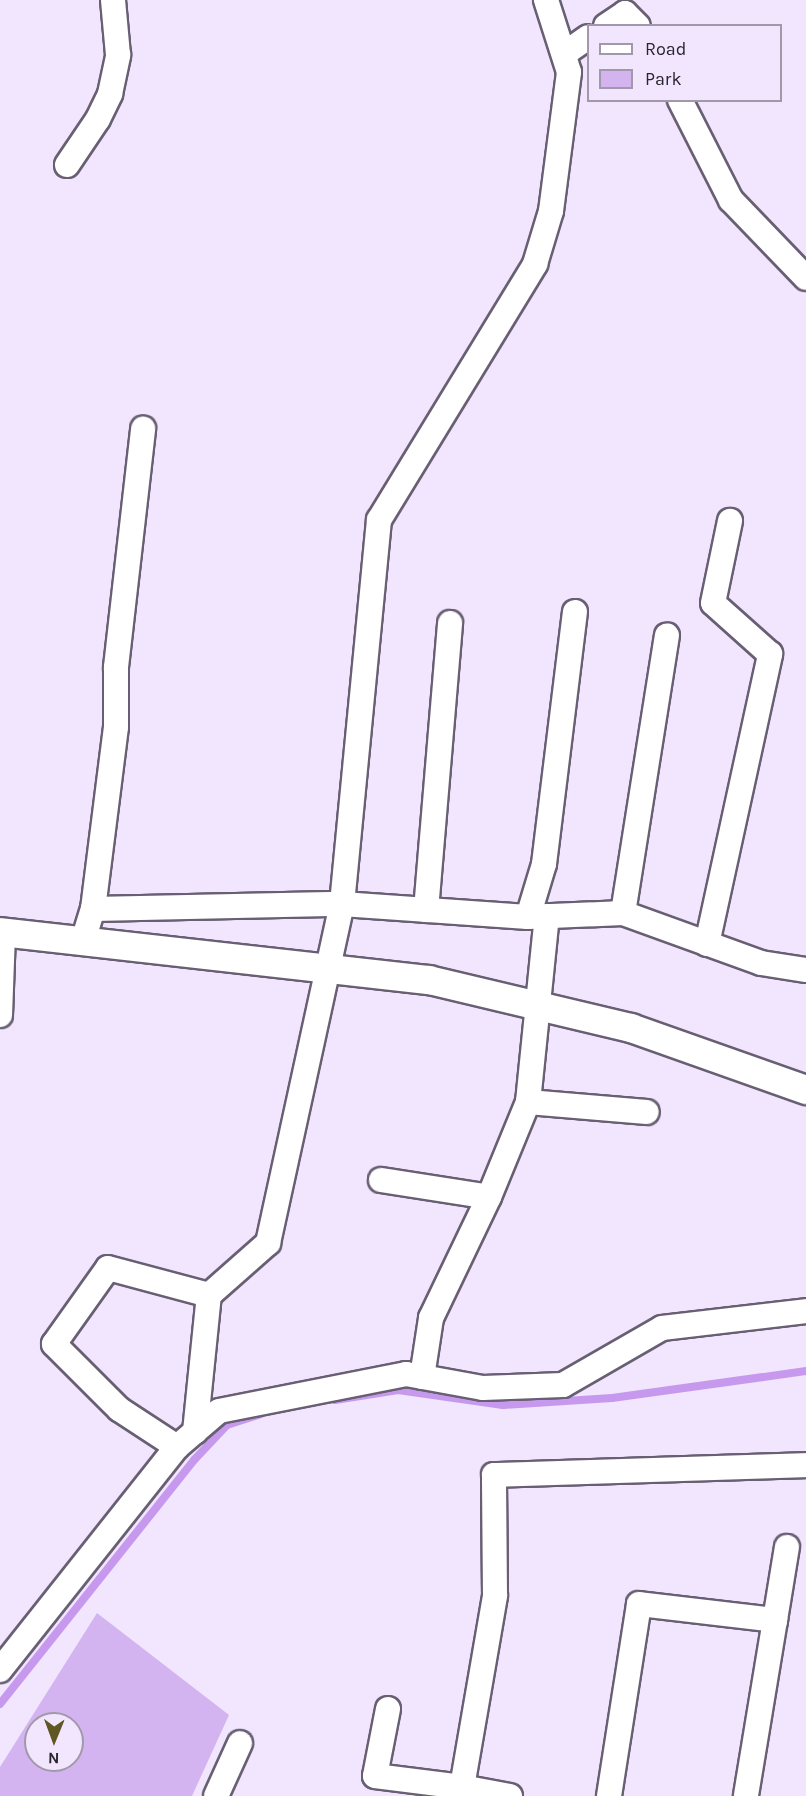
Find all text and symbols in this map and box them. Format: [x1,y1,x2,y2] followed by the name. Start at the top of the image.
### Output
[587,24,782,102] legend
[645,38,686,60] text: Road
[645,68,682,90] text: Park
[24,1712,84,1772] north arrow
[48,1749,60,1768] text: N

